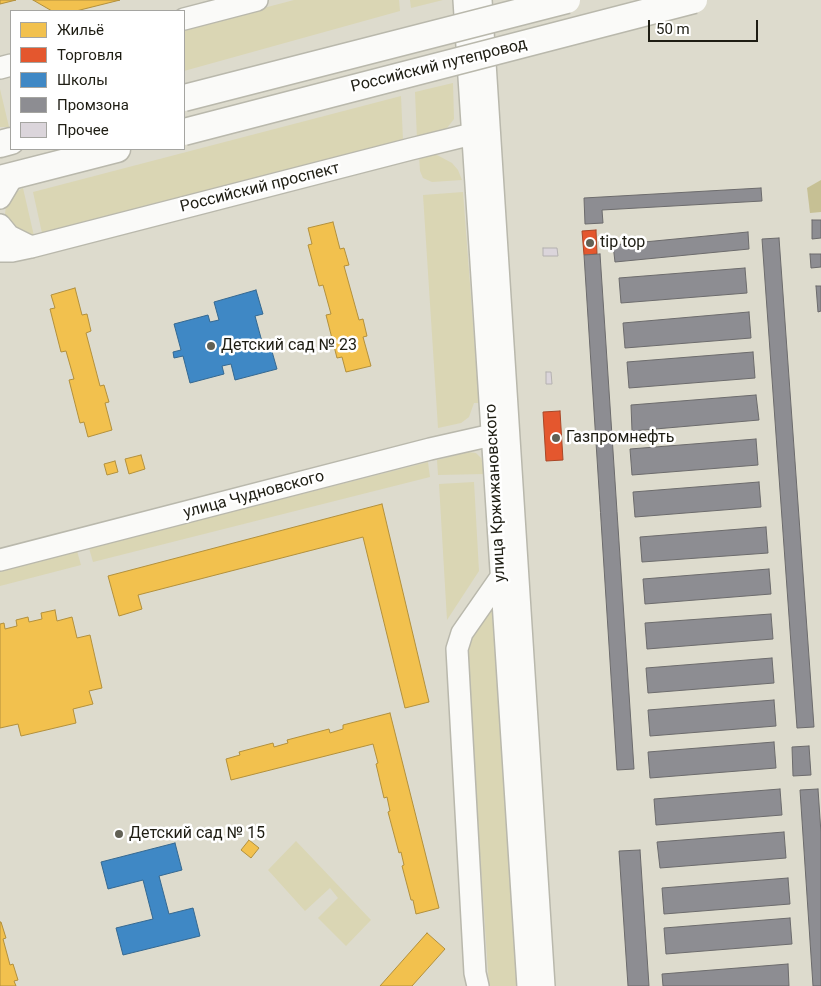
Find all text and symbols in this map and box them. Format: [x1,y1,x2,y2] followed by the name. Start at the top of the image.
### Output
[10,10,185,150] legend
[651,10,761,42] scale bar
[656,20,690,38] text: 50 m
[57,21,104,39] text: Жильё
[349,35,529,97] street label: Российский путепровод
[57,46,122,64] text: Торговля
[57,71,108,89] text: Школы
[57,96,129,114] text: Промзона
[57,121,109,139] text: Прочее
[178,159,342,217] street label: Российский проспект
[600,233,645,253] place label: tip top
[584,237,596,249] marker: tip top
[221,336,357,356] place label: Детский сад № 23
[205,340,217,352] marker: Детский сад № 23
[482,403,510,583] street label: улица Кржижановского
[566,428,674,448] place label: Газпромнефть
[550,432,562,444] marker: Газпромнефть
[182,467,326,523] street label: улица Чудновского
[129,824,265,844] place label: Детский сад № 15
[113,828,125,840] marker: Детский сад № 15

